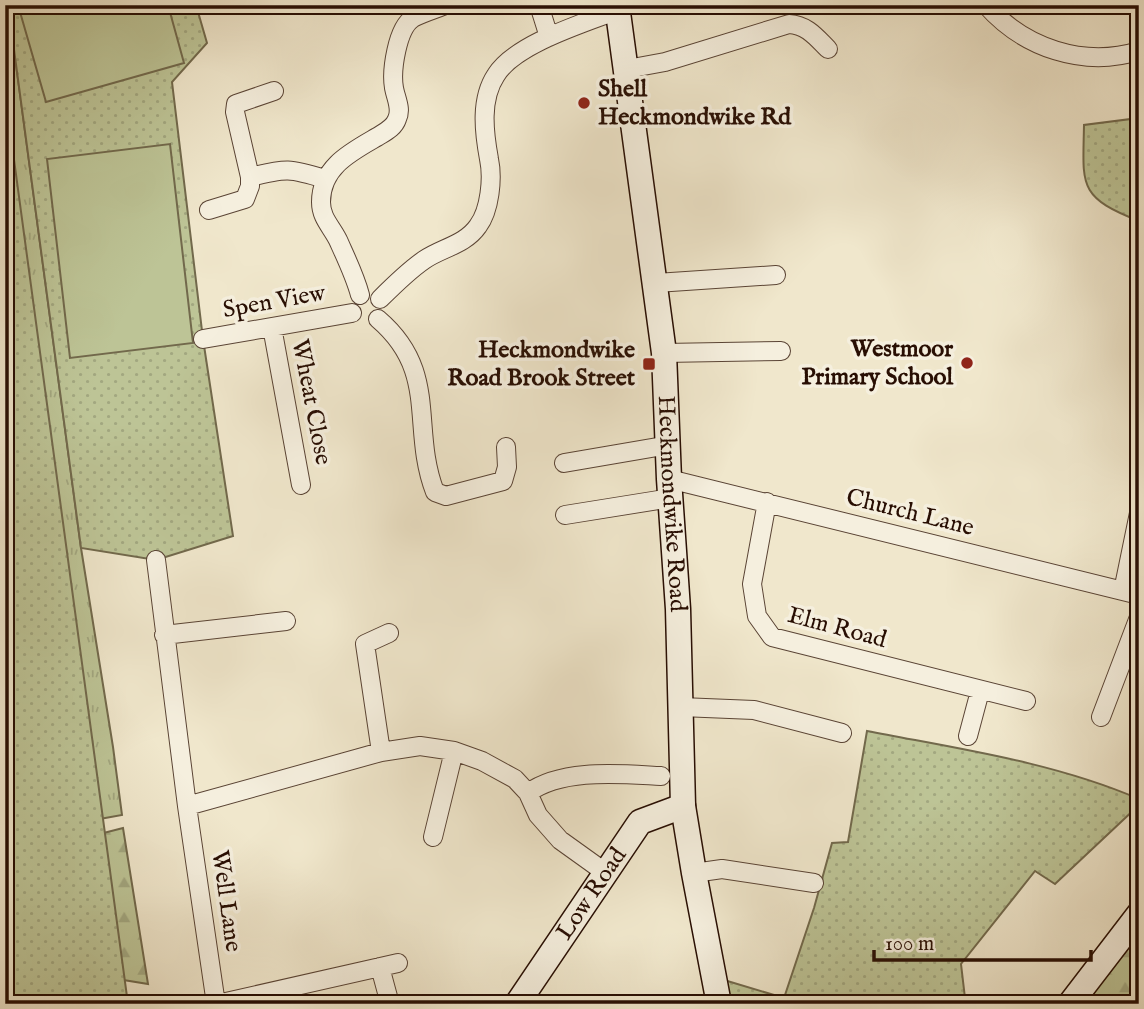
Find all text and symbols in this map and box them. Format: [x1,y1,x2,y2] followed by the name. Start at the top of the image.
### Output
[598,74,792,133] place label: Shell Heckmondwike Rd
[576,95,592,111] marker: Shell Heckmondwike Rd
[221,278,329,326] street label: Spen View
[801,334,953,393] place label: Westmoor Primary School
[447,335,636,394] place label: Heckmondwike Road Brook Street
[284,336,338,468] street label: Wheat Close
[959,355,975,371] marker: Westmoor Primary School
[641,356,657,372] marker: Heckmondwike Road Brook Street
[650,395,694,613] street label: Heckmondwike Road
[843,482,977,544] street label: Church Lane
[784,600,890,656] street label: Elm Road
[549,841,634,946] street label: Low Road
[204,848,248,954] street label: Well Lane
[874,918,1092,962] scale bar
[885,931,934,958] text: 100 m

